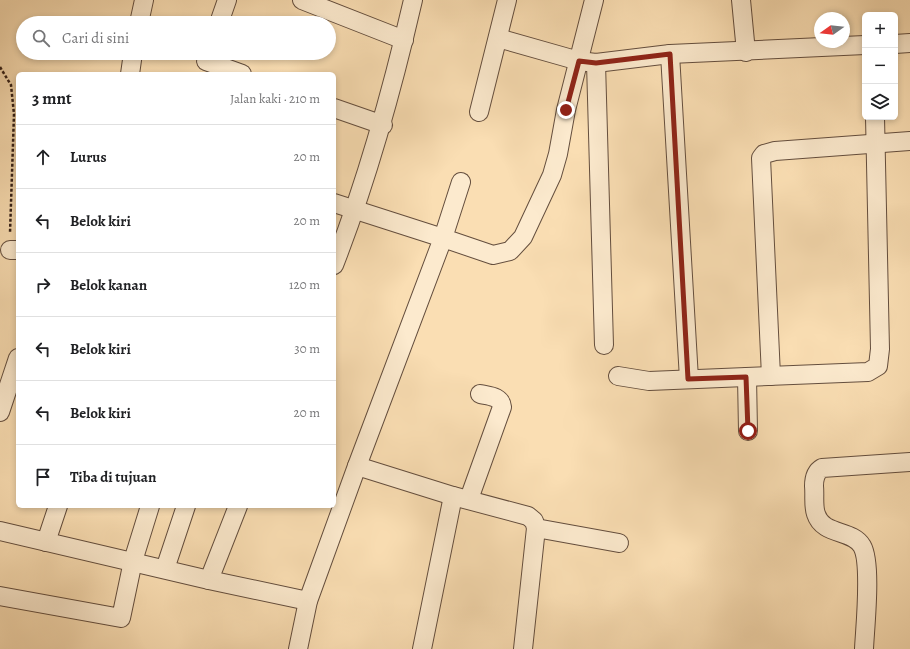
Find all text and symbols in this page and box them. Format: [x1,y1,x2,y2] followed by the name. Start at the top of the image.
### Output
[814,12,850,48] north arrow
[862,12,898,120] map controls
[862,12,898,48] button: +
[16,16,336,60] search box
[30,27,52,49] icon: search
[62,28,129,48] text: Cari di sini
[862,48,898,84] button: −
[862,84,898,120] button: layers
[32,87,72,110] text: 3 mnt
[230,90,320,107] text: Jalan kaki · 210 m
[557,101,575,119] route end
[32,146,54,168] icon: ahead
[70,147,107,167] text: Lurus
[294,148,320,165] text: 20 m
[32,210,54,232] icon: left
[70,211,131,231] text: Belok kiri
[294,212,320,229] text: 20 m
[32,274,54,296] icon: right
[70,275,147,295] text: Belok kanan
[289,276,320,293] text: 120 m
[32,338,54,360] icon: left
[70,339,131,359] text: Belok kiri
[294,340,320,357] text: 30 m
[32,402,54,424] icon: left
[70,403,131,423] text: Belok kiri
[294,404,320,421] text: 20 m
[739,422,757,440] route start
[32,466,54,488] icon: arrive
[70,467,156,487] text: Tiba di tujuan

